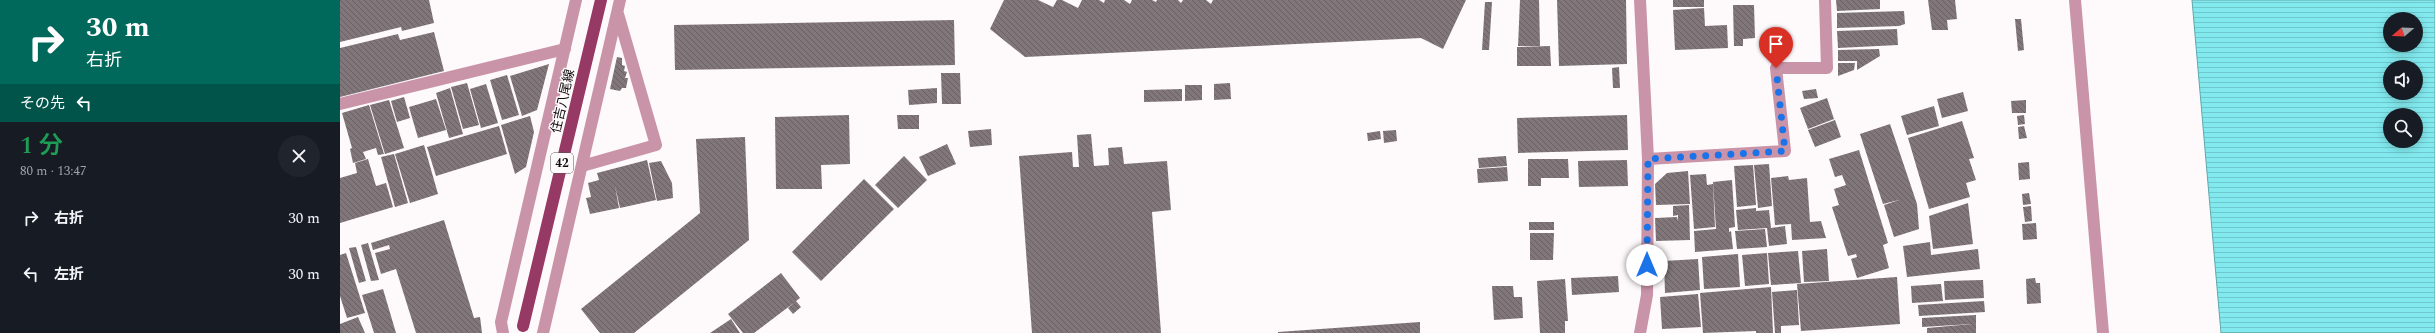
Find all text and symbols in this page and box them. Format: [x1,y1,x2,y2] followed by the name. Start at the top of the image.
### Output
[86,6,150,49] text: 30 m
[2383,12,2423,52] north arrow
[2383,12,2423,148] map controls
[20,16,72,68] icon: right
[1759,27,1793,68] pin
[1765,33,1787,55] icon: arrive
[86,47,122,74] text: 右折
[2383,60,2423,100] button: sound
[546,67,580,135] street label: 住吉八尾線
[20,92,65,115] text: その先
[73,92,95,114] icon: left
[2383,108,2423,148] button: search
[20,128,63,164] text: 1 分
[278,135,320,177] button: close
[551,153,573,173] road number: 42
[20,161,86,181] text: 80 m · 13:47
[20,207,42,229] icon: right
[54,207,84,230] text: 右折
[288,207,320,230] text: 30 m
[1626,244,1668,286] position arrow
[20,263,42,285] icon: left
[54,263,84,286] text: 左折
[288,263,320,286] text: 30 m

